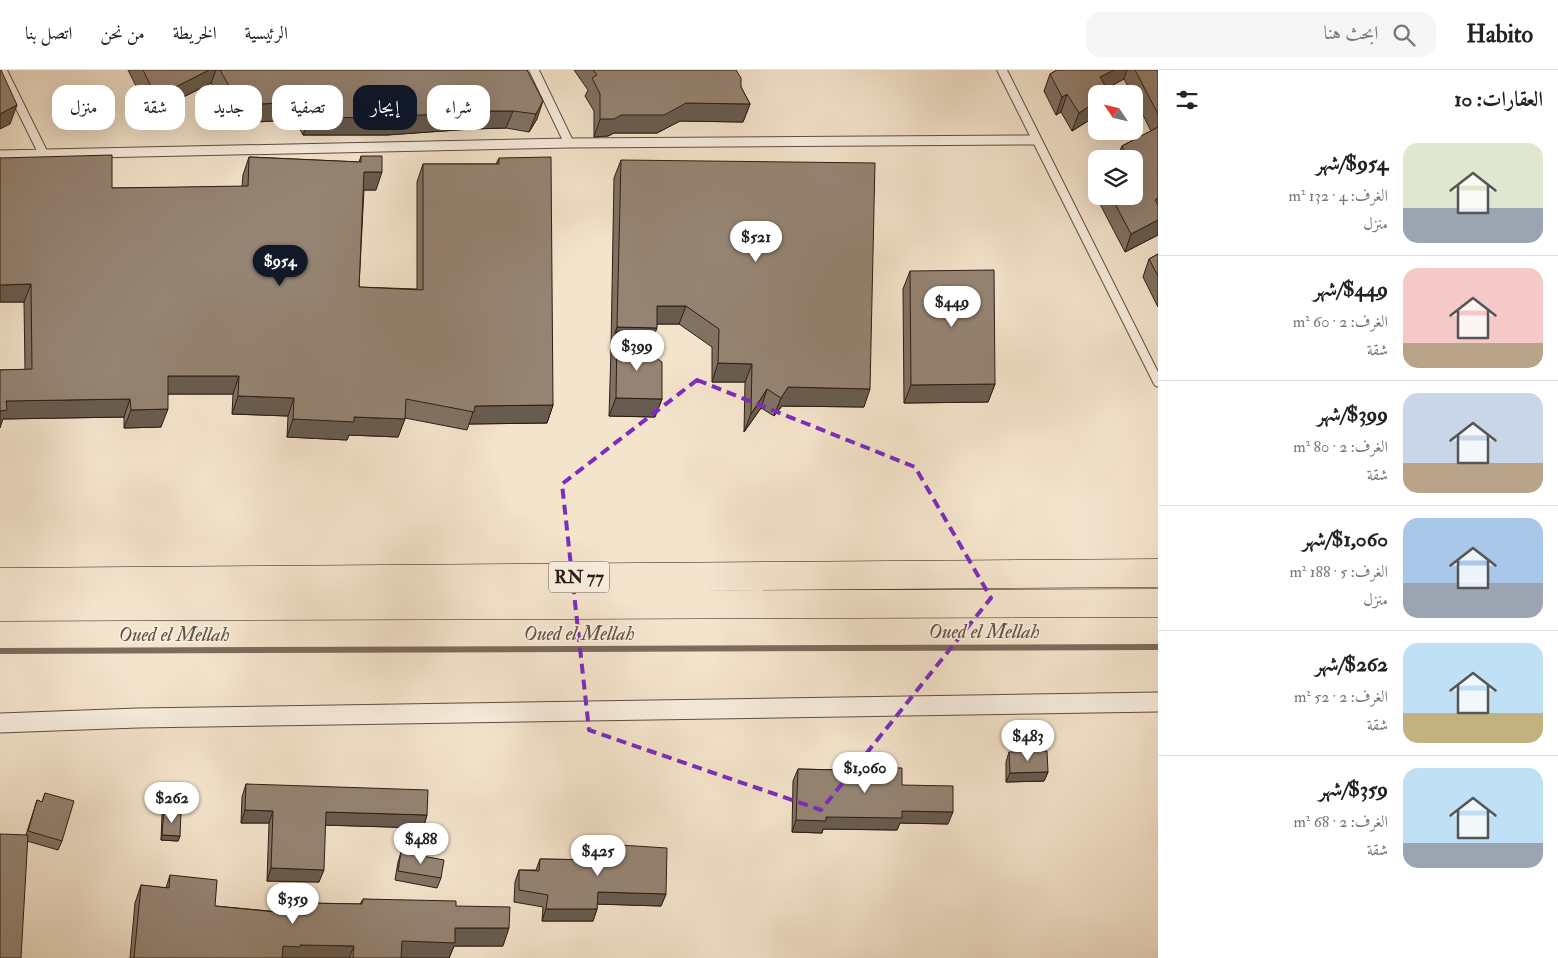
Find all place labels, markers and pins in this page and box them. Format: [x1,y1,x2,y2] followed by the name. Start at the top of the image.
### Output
[726,220,786,263] pin: $521
[250,244,310,287] pin: $954
[922,286,982,328] pin: $449
[607,330,667,372] pin: $399
[998,720,1058,762] pin: $483
[824,752,906,794] pin: $1,060
[142,782,202,824] pin: $262
[391,822,451,865] pin: $488
[568,834,628,877] pin: $425
[263,882,323,925] pin: $359

